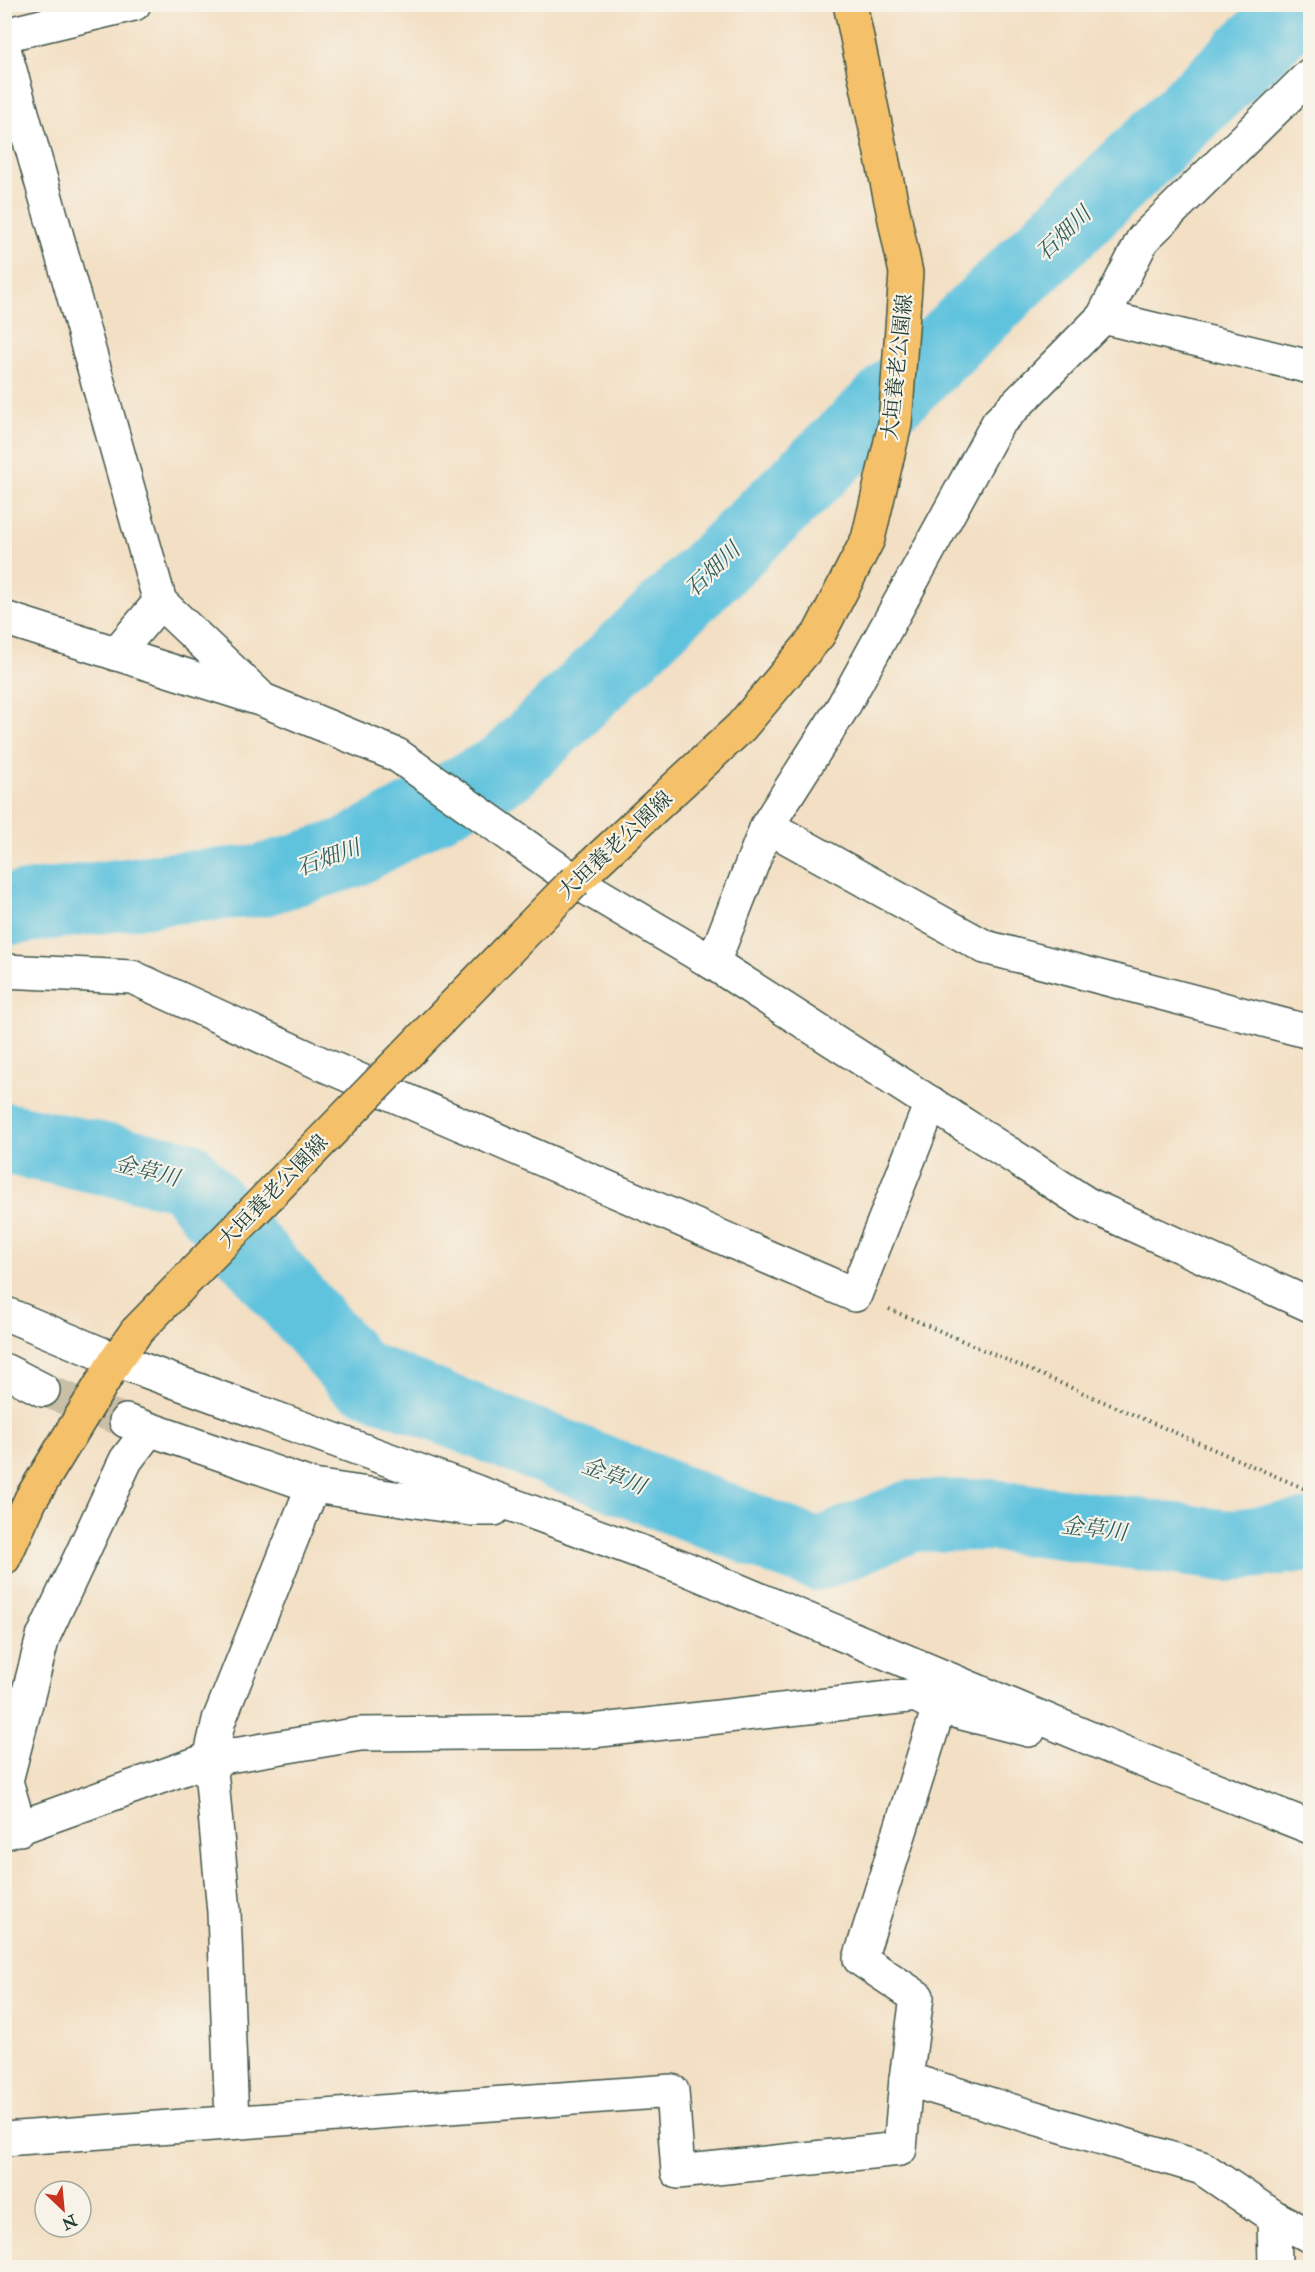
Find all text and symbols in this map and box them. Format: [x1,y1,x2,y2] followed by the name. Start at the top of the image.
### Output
[1030,199,1099,267] water label: 石畑川
[876,293,919,442] street label: 大垣養老公園線
[679,535,748,603] water label: 石畑川
[552,785,678,905] street label: 大垣養老公園線
[293,833,366,882] water label: 石畑川
[213,1129,334,1254] street label: 大垣養老公園線
[111,1149,184,1193] water label: 金草川
[578,1451,651,1502] water label: 金草川
[1059,1511,1130,1547] water label: 金草川
[33,2179,93,2239] north arrow
[58,2209,81,2234] text: N

